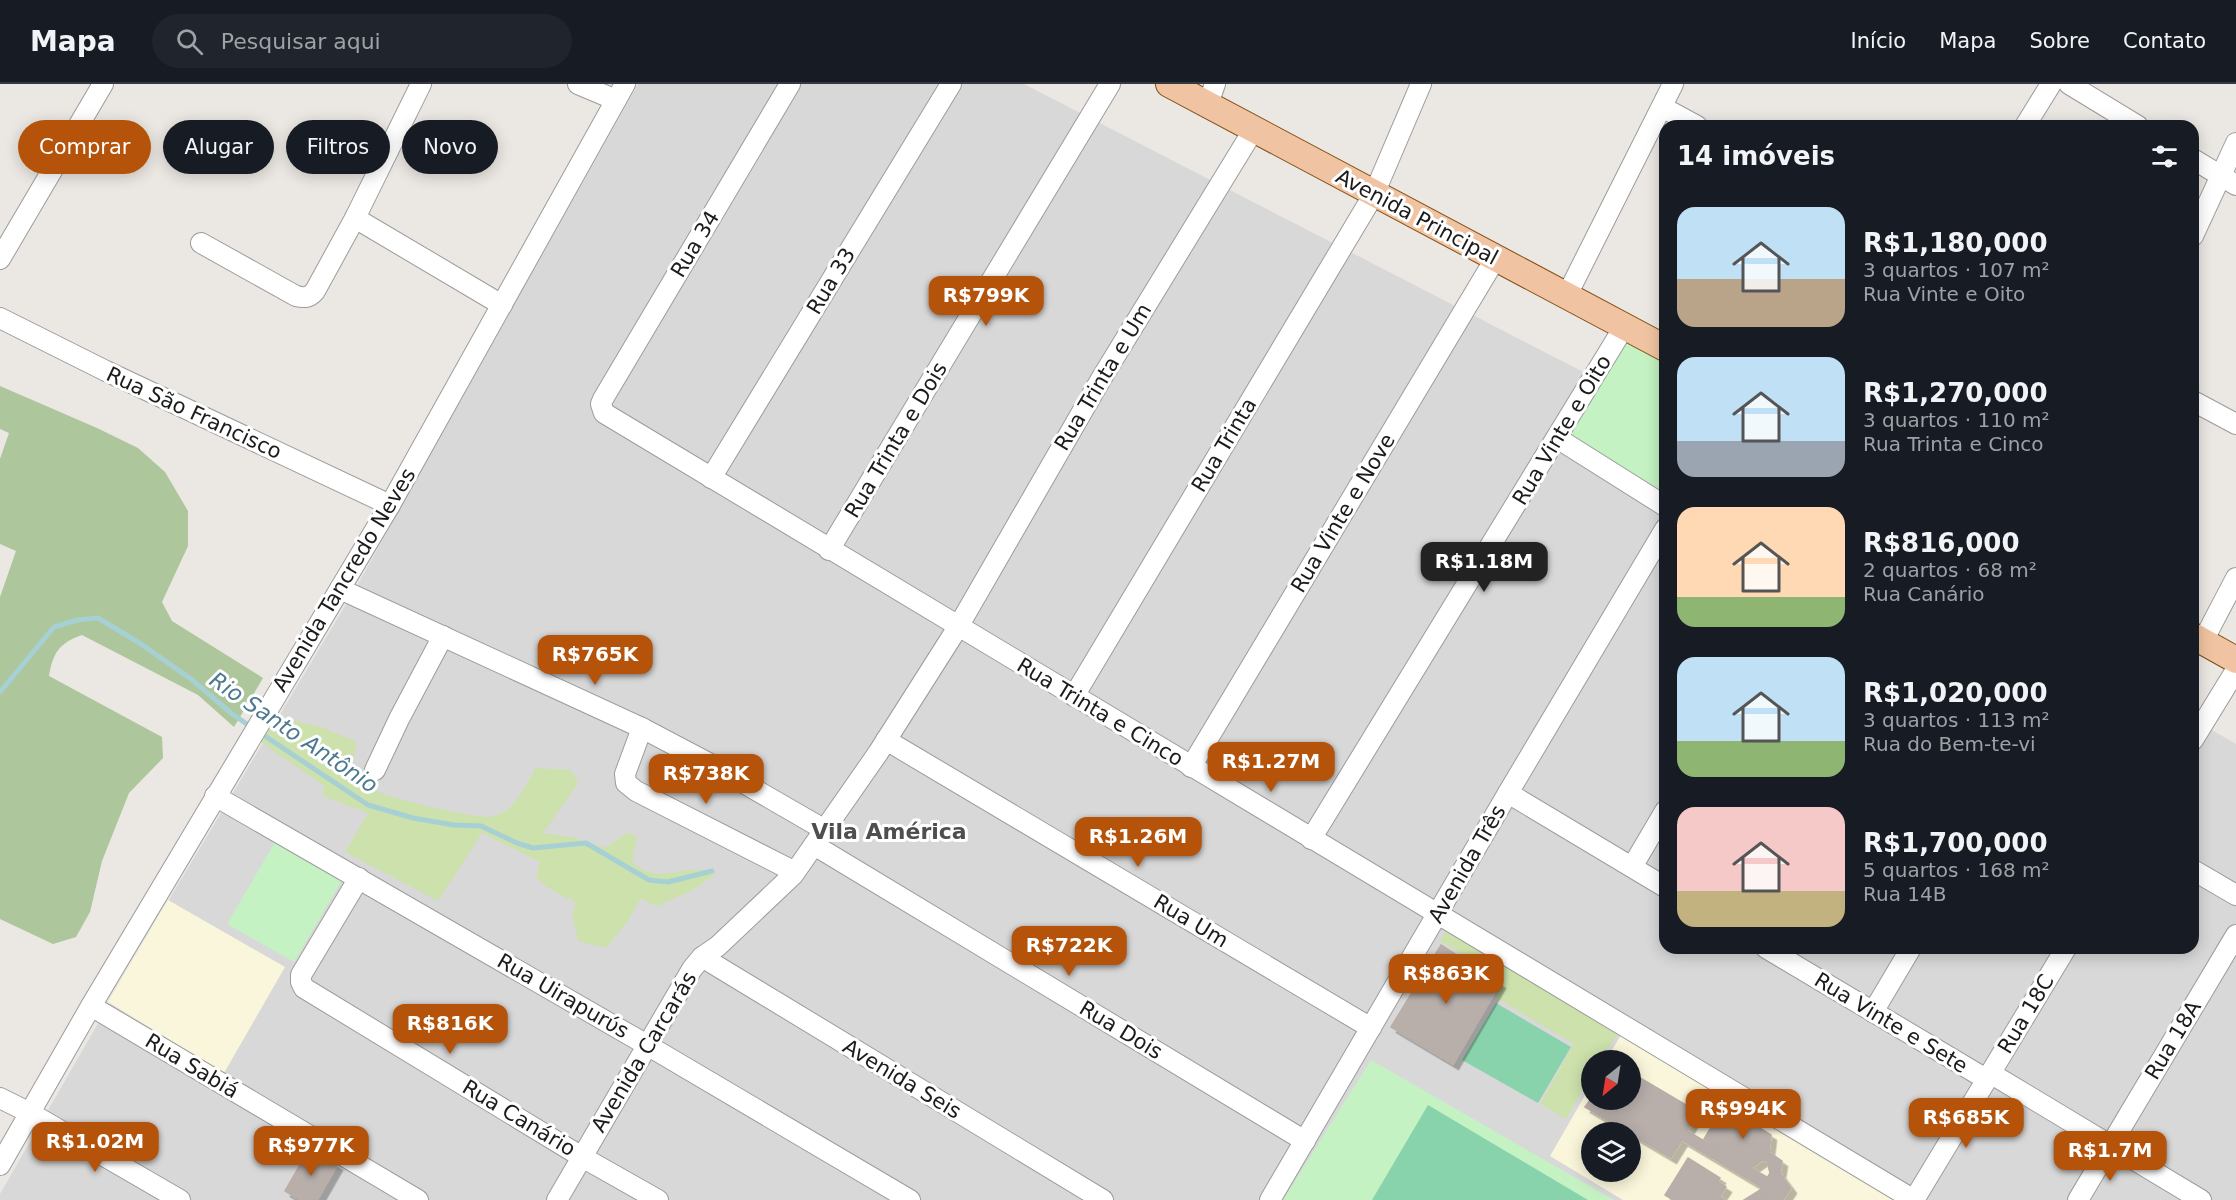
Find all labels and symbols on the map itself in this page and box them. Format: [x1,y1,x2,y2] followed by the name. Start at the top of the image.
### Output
[1332,164,1502,270] street label: Avenida Principal
[666,206,724,282] street label: Rua 34
[802,243,860,319] street label: Rua 33
[937,276,1035,327] pin: R$799K
[1050,299,1156,455] street label: Rua Trinta e Um
[1508,351,1616,509] street label: Rua Vinte e Oito
[840,358,952,522] street label: Rua Trinta e Dois
[103,362,285,464] street label: Rua São Francisco
[1187,394,1261,496] street label: Rua Trinta
[1286,429,1400,597] street label: Rua Vinte e Nove
[268,464,420,696] street label: Avenida Tancredo Neves
[1429,542,1539,593] pin: R$1.18M
[546,635,644,686] pin: R$765K
[1013,653,1187,771] street label: Rua Trinta e Cinco
[205,667,382,798] water label: Rio Santo Antônio
[1216,742,1326,793] pin: R$1.27M
[657,754,755,805] pin: R$738K
[1424,801,1510,927] street label: Avenida Três
[1083,817,1193,868] pin: R$1.26M
[811,819,967,844] district label: Vila América
[1150,890,1232,952] street label: Rua Um
[1020,926,1118,977] pin: R$722K
[493,949,633,1043] street label: Rua Uirapurύs
[1397,954,1495,1005] pin: R$863K
[587,967,701,1137] street label: Avenida Carcarás
[1810,968,1972,1078] street label: Rua Vinte e Sete
[1993,970,2059,1058] street label: Rua 18C
[1075,996,1167,1064] street label: Rua Dois
[2140,996,2206,1084] street label: Rua 18A
[401,1004,499,1055] pin: R$816K
[141,1029,243,1103] street label: Rua Sabiá
[839,1034,965,1124] street label: Avenida Seis
[1581,1050,1641,1110] north arrow
[458,1075,580,1161] street label: Rua Canário
[1694,1089,1792,1140] pin: R$994K
[1917,1098,2015,1149] pin: R$685K
[40,1122,150,1173] pin: R$1.02M
[262,1126,360,1177] pin: R$977K
[2061,1131,2159,1182] pin: R$1.7M

